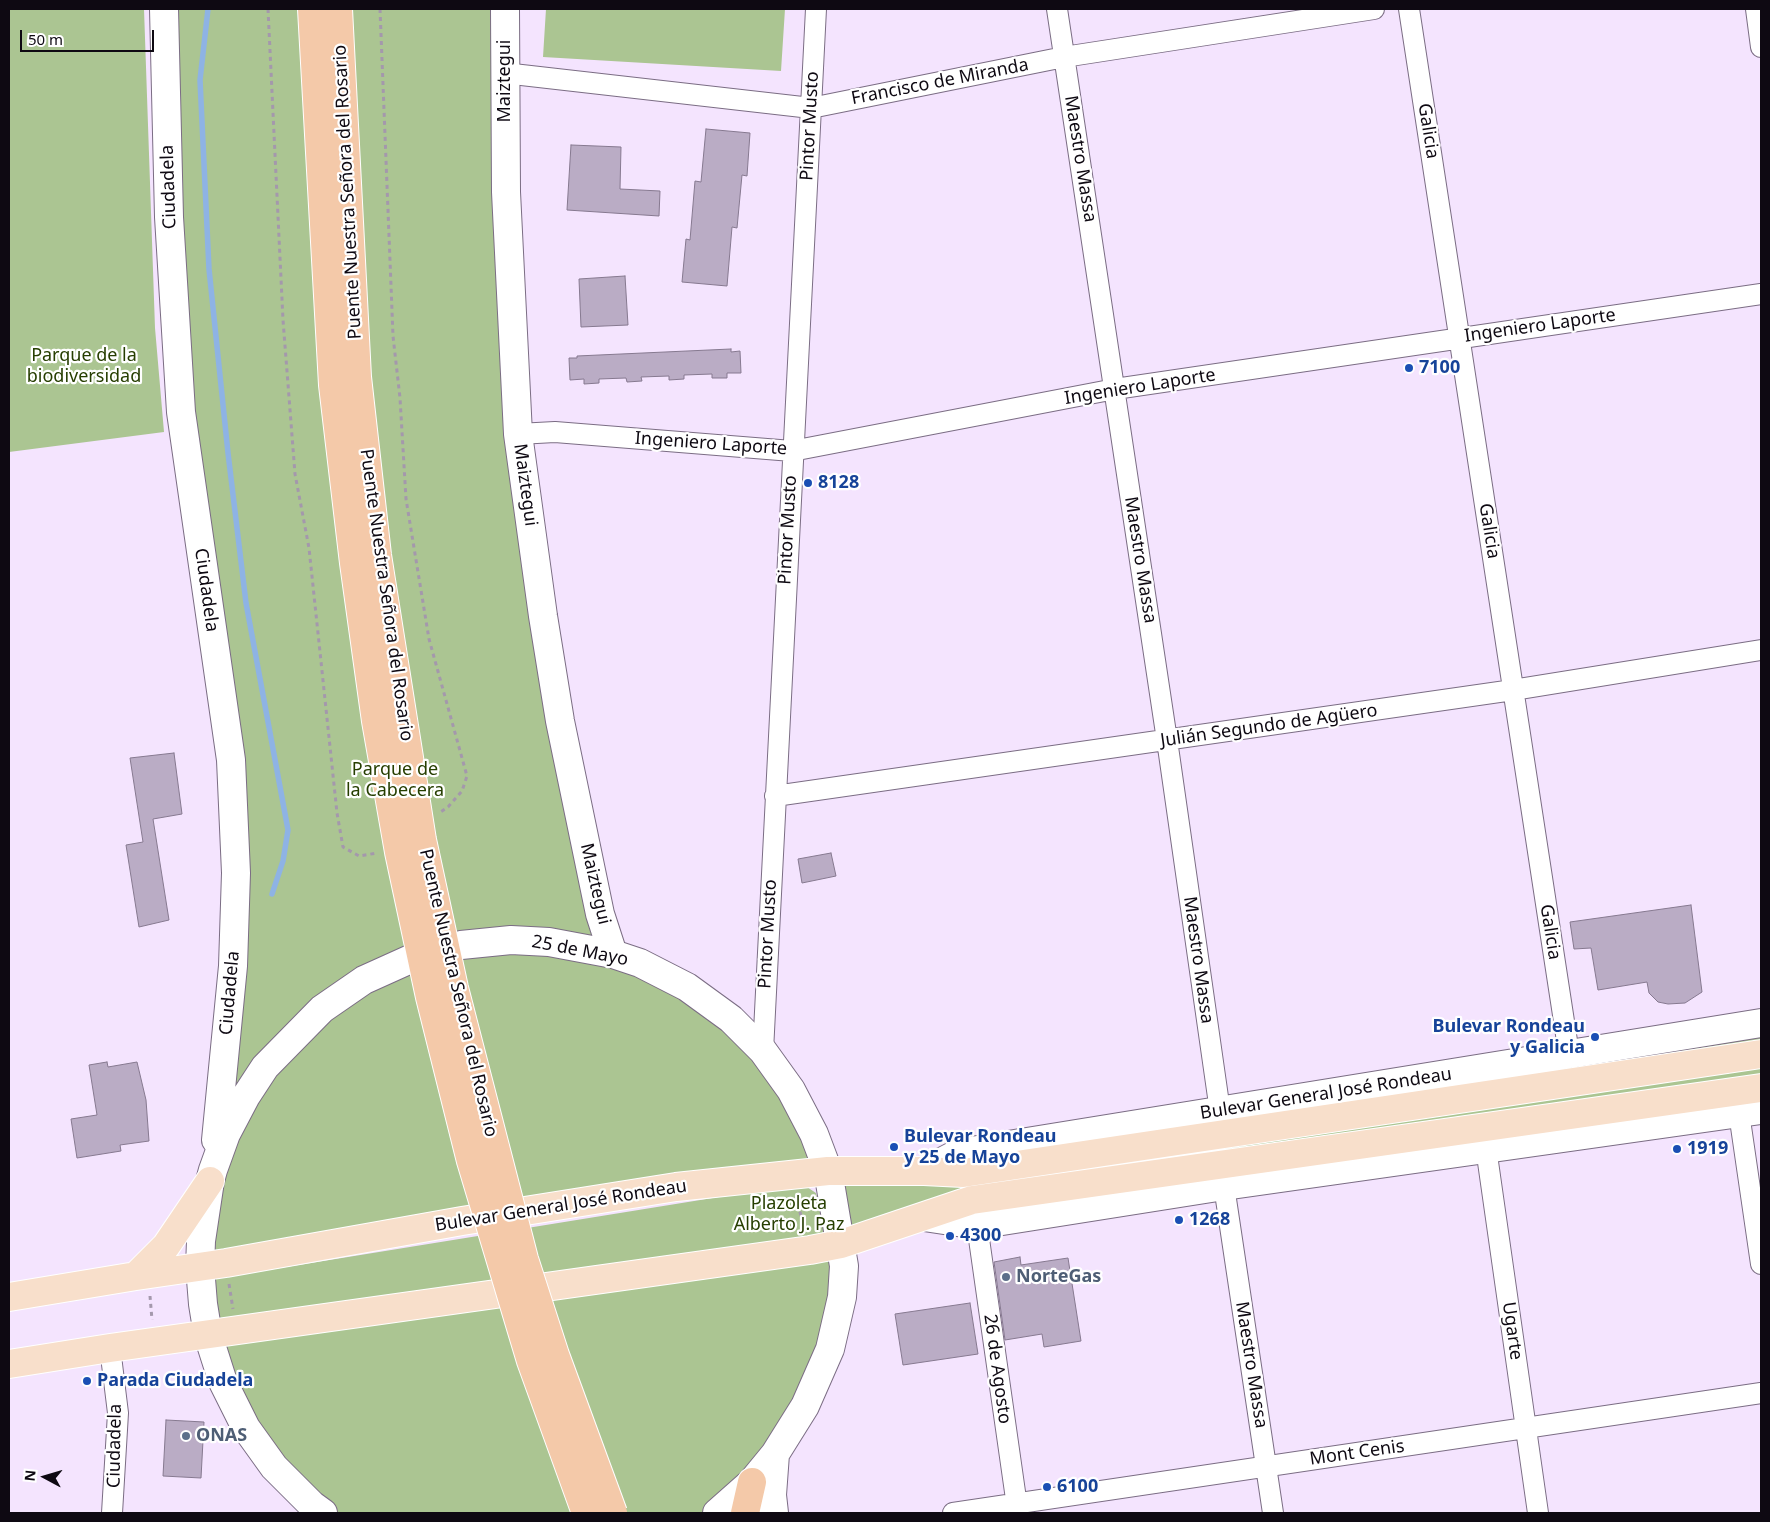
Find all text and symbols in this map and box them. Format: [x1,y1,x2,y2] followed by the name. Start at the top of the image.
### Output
[22,20,156,52] scale bar
[28,29,63,49] text: 50 m
[494,39,516,123] street label: Maiztegui
[330,44,366,340] street label: Puente Nuestra Señora del Rosario
[850,54,1030,110] street label: Francisco de Miranda
[796,71,824,181] street label: Pintor Musto
[1059,94,1101,224] street label: Maestro Massa
[1413,102,1443,160] street label: Galicia
[157,145,181,229] street label: Ciudadela
[1463,305,1617,347] street label: Ingeniero Laporte
[27,345,141,388] park label: Parque de la biodiversidad
[1419,357,1460,379] place label: 7100
[1403,362,1415,374] marker: 7100
[1063,364,1217,410] street label: Ingeniero Laporte
[634,428,788,460] street label: Ingeniero Laporte
[509,442,541,528] street label: Maiztegui
[355,448,417,742] street label: Puente Nuestra Señora del Rosario
[818,472,859,494] place label: 8128
[774,475,802,585] street label: Pintor Musto
[802,477,814,489] marker: 8128
[1119,495,1161,625] street label: Maestro Massa
[1474,502,1504,560] street label: Galicia
[189,547,223,633] street label: Ciudadela
[1159,700,1379,752] street label: Julián Segundo de Agüero
[346,759,444,802] park label: Parque de la Cabecera
[575,841,615,927] street label: Maiztegui
[414,847,502,1139] street label: Puente Nuestra Señora del Rosario
[754,879,782,989] street label: Pintor Musto
[1178,895,1218,1025] street label: Maestro Massa
[1535,903,1565,961] street label: Galicia
[530,931,630,971] street label: 25 de Mayo
[216,950,244,1036] street label: Ciudadela
[1432,1016,1585,1058] place label: Bulevar Rondeau y Galicia
[1589,1031,1601,1043] marker: Bulevar Rondeau y Galicia
[1199,1063,1453,1125] street label: Bulevar General José Rondeau
[904,1126,1057,1168] place label: Bulevar Rondeau y 25 de Mayo
[1687,1138,1728,1160] place label: 1919
[888,1141,900,1153] marker: Bulevar Rondeau y 25 de Mayo
[1671,1143,1683,1155] marker: 1919
[434,1175,688,1237] street label: Bulevar General José Rondeau
[734,1193,844,1236] park label: Plazoleta Alberto J. Paz
[1189,1209,1230,1231] place label: 1268
[1173,1214,1185,1226] marker: 1268
[960,1225,1001,1247] place label: 4300
[944,1230,956,1242] marker: 4300
[1016,1266,1101,1288] place label: NorteGas
[1000,1271,1012,1283] marker: NorteGas
[1230,1300,1272,1430] street label: Maestro Massa
[1497,1301,1527,1361] street label: Ugarte
[979,1313,1015,1425] street label: 26 de Agosto
[97,1370,253,1392] place label: Parada Ciudadela
[81,1375,93,1387] marker: Parada Ciudadela
[103,1404,127,1488] street label: Ciudadela
[196,1425,247,1447] place label: ONAS
[180,1430,192,1442] marker: ONAS
[1308,1436,1406,1470] street label: Mont Cenis
[20,1452,70,1502] north arrow
[20,1469,40,1482] text: N
[1057,1476,1098,1498] place label: 6100
[1041,1481,1053,1493] marker: 6100

